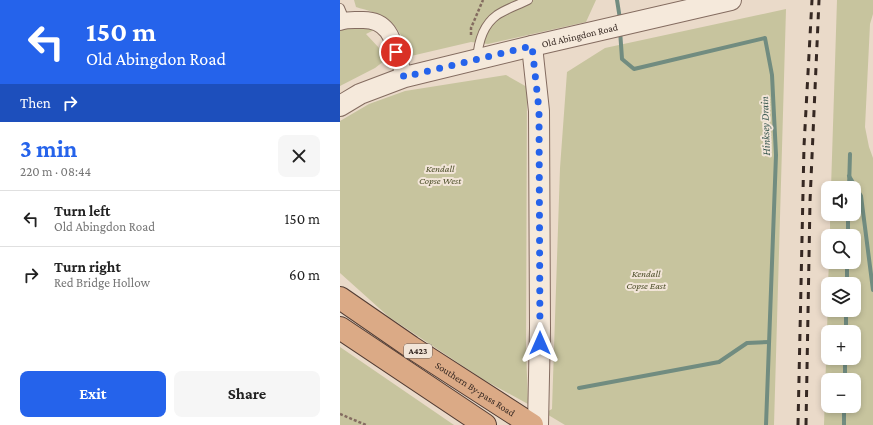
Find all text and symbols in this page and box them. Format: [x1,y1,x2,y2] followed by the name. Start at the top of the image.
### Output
[20,16,72,68] icon: left
[86,16,156,47] text: 150 m
[541,21,620,50] street label: Old Abingdon Road
[379,35,413,69] pin
[385,41,407,63] icon: arrive
[86,49,226,69] text: Old Abingdon Road
[59,92,81,114] icon: right
[20,95,51,111] text: Then
[758,96,773,156] water label: Hinksey Drain
[20,135,77,162] text: 3 min
[278,135,320,177] button: close
[419,163,462,186] park label: Kendall Copse West
[20,164,91,179] text: 220 m · 08:44
[821,181,861,413] map controls
[821,181,861,221] button: sound
[54,203,110,219] text: Turn left
[20,208,42,230] icon: left
[285,211,320,227] text: 150 m
[54,219,155,234] text: Old Abingdon Road
[821,229,861,269] button: search
[54,259,121,275] text: Turn right
[20,264,42,286] icon: right
[289,267,320,283] text: 60 m
[626,268,667,291] park label: Kendall Copse East
[54,275,150,290] text: Red Bridge Hollow
[821,277,861,317] button: layers
[519,322,561,364] position arrow
[821,325,861,365] button: +
[404,344,432,358] road number: A423
[433,359,518,419] street label: Southern By-pass Road
[20,371,166,417] button: Exit
[174,371,320,417] button: Share
[821,373,861,413] button: −

